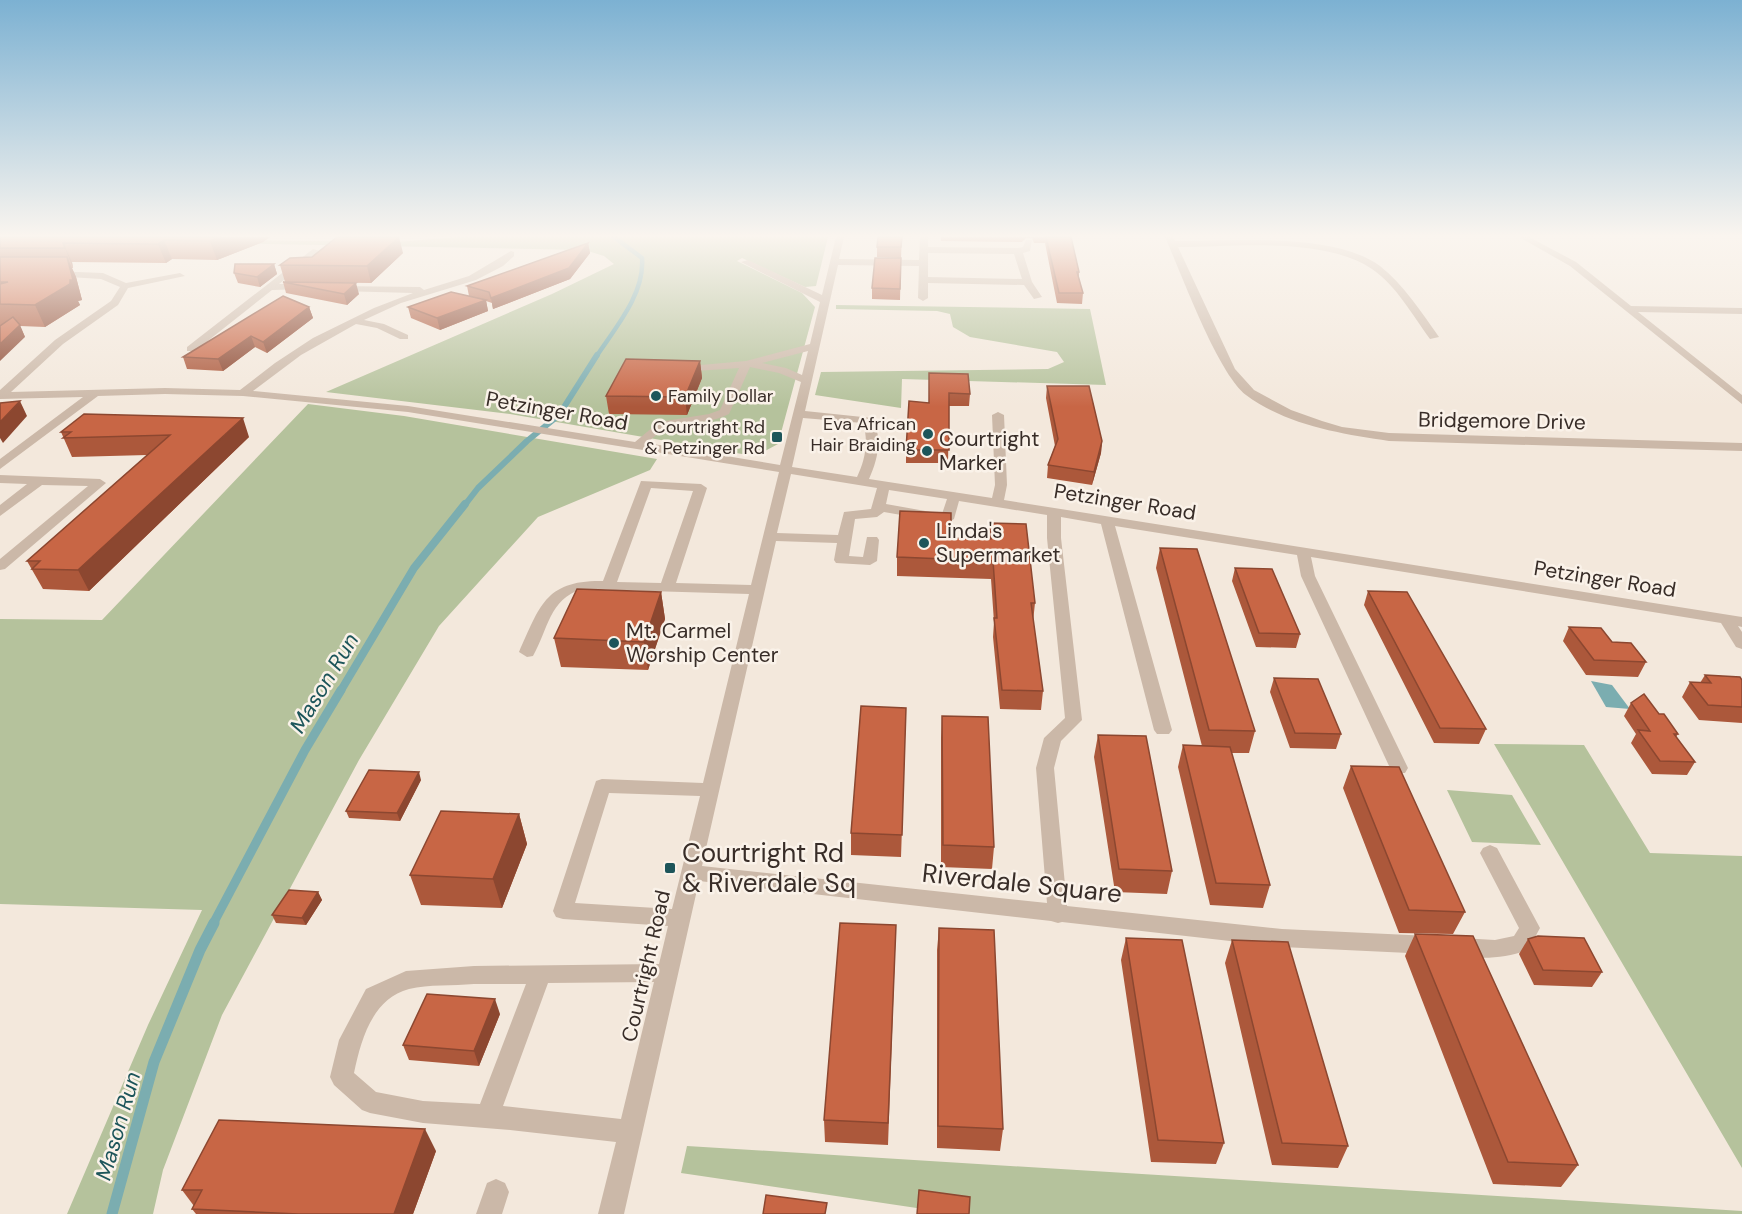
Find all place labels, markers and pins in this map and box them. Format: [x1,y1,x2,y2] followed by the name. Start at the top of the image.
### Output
[668,384,774,408] place label: Family Dollar
[649,389,663,403] marker: Family Dollar
[811,412,916,457] place label: Eva African Hair Braiding
[644,415,765,460] place label: Courtright Rd & Petzinger Rd
[939,425,1039,477] place label: Courtright Marker
[921,427,935,441] marker: Eva African Hair Braiding
[770,430,784,444] marker: Courtright Rd & Petzinger Rd
[920,444,934,458] marker: Courtright Marker
[936,517,1061,569] place label: Linda's Supermarket
[917,536,931,550] marker: Linda's Supermarket
[626,617,779,669] place label: Mt. Carmel Worship Center
[607,636,621,650] marker: Mt. Carmel Worship Center
[682,836,856,900] place label: Courtright Rd & Riverdale Sq
[663,861,677,875] marker: Courtright Rd & Riverdale Sq

